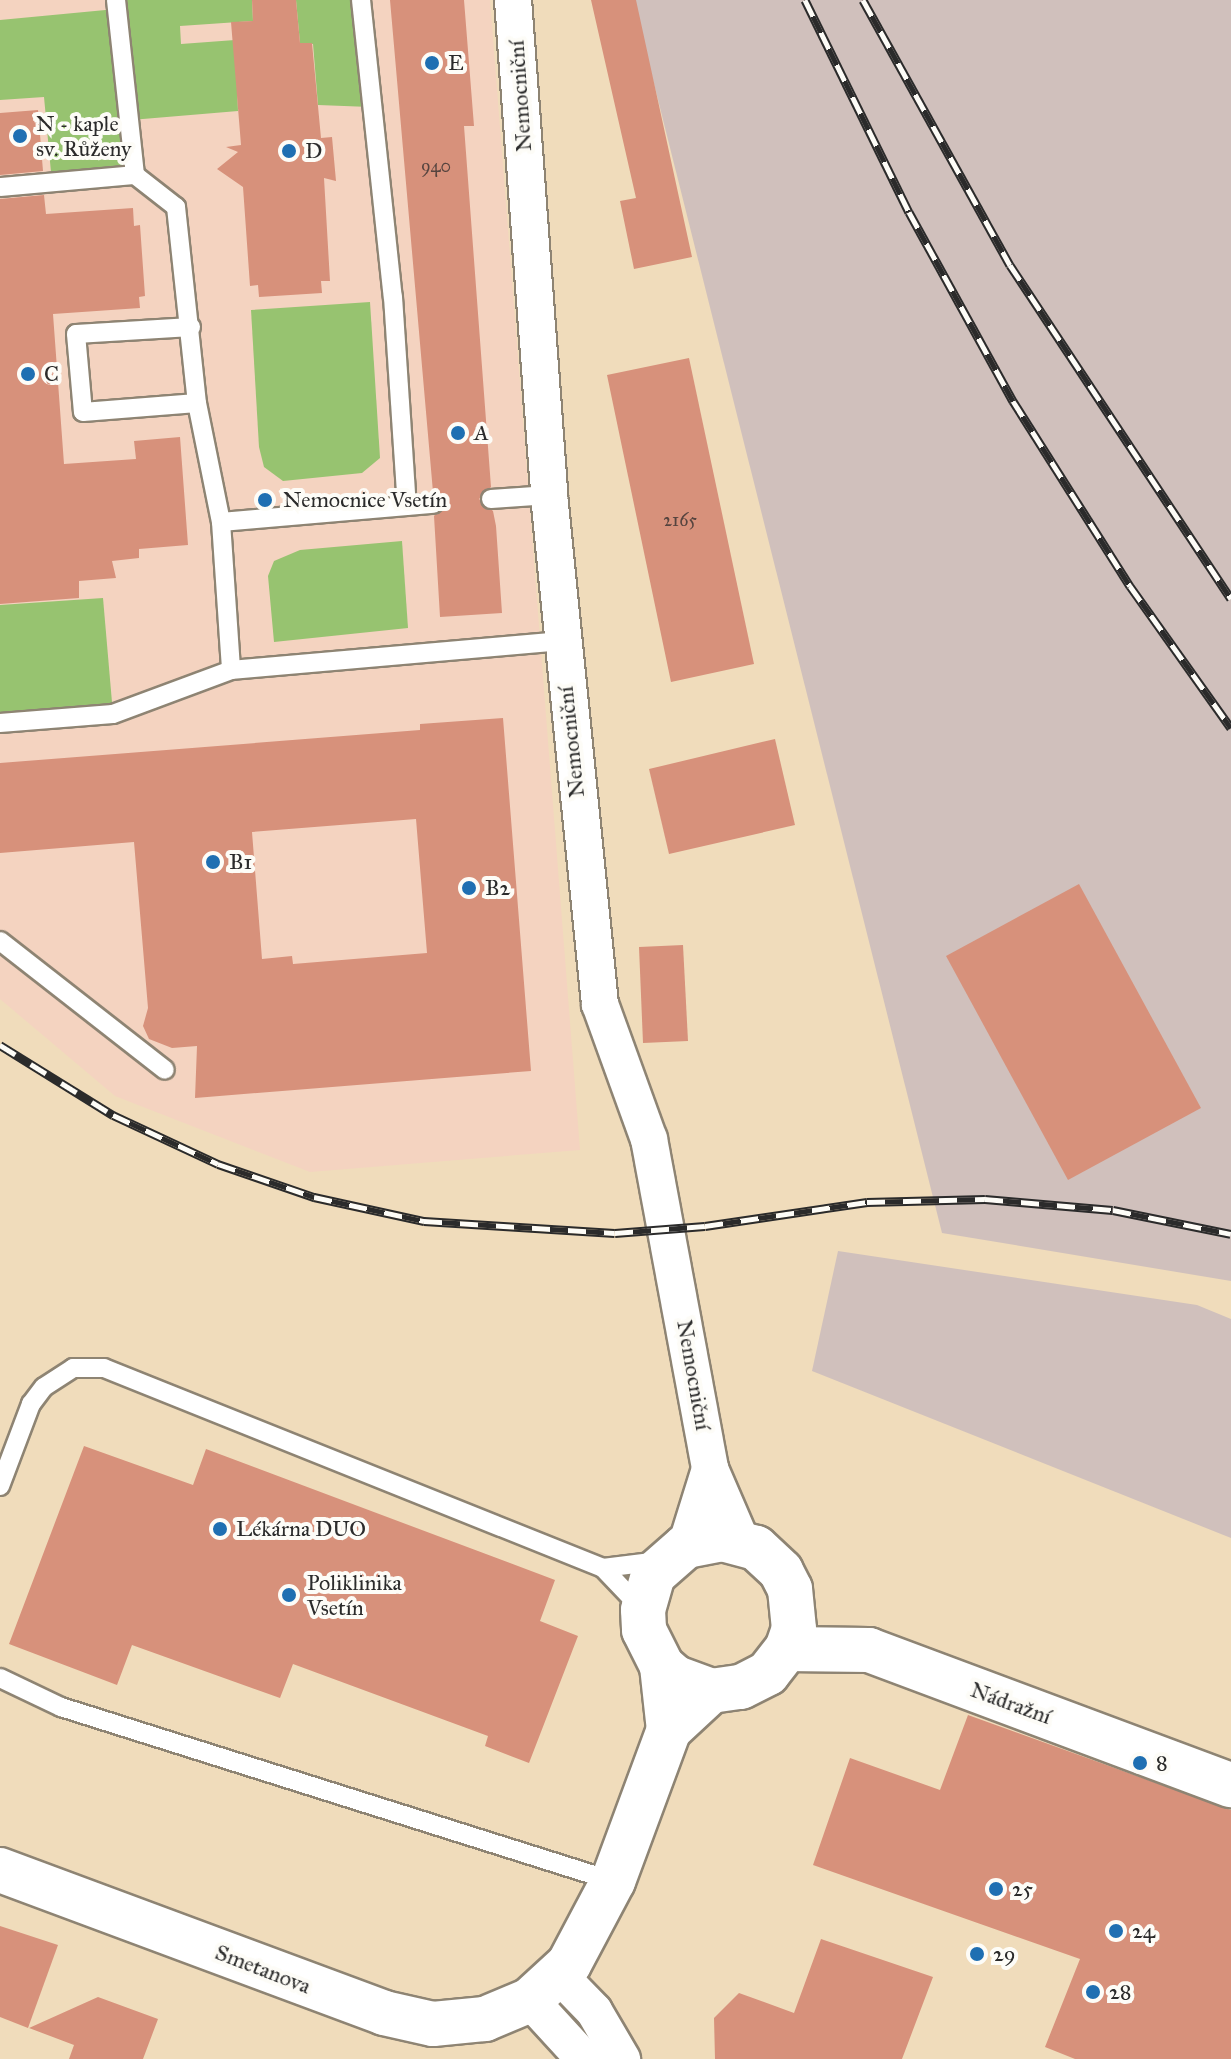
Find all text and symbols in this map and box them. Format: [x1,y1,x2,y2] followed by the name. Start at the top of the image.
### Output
[503,39,537,153] street label: Nemocniční
[448,50,464,76] place label: E
[423,54,441,72] marker: E
[36,110,131,162] place label: N - kaple sv. Růženy
[11,127,29,145] marker: N - kaple sv. Růženy
[305,138,322,164] place label: D
[280,142,298,160] marker: D
[421,155,451,177] house number: 940
[44,361,59,387] place label: C
[19,365,37,383] marker: C
[474,420,489,446] place label: A
[449,424,467,442] marker: A
[283,487,447,513] place label: Nemocnice Vsetín
[254,489,276,511] marker: Nemocnice Vsetín
[663,509,697,531] house number: 2165
[552,685,590,799] street label: Nemocniční
[229,849,252,875] place label: B1
[204,853,222,871] marker: B1
[485,875,510,901] place label: B2
[460,879,478,897] marker: B2
[671,1318,717,1432] street label: Nemocniční
[236,1516,366,1542] place label: Lékárna DUO
[211,1520,229,1538] marker: Lékárna DUO
[307,1569,402,1620] place label: Poliklinika Vsetín
[278,1584,300,1606] marker: Poliklinika Vsetín
[967,1676,1055,1730] street label: Nádražní
[1156,1750,1168,1776] place label: 8
[1131,1754,1149,1772] marker: 8
[1012,1876,1033,1902] place label: 25
[987,1880,1005,1898] marker: 25
[1132,1918,1155,1944] place label: 24
[1107,1922,1125,1940] marker: 24
[212,1939,314,1999] street label: Smetanova
[993,1941,1016,1967] place label: 29
[968,1945,986,1963] marker: 29
[1109,1979,1132,2005] place label: 28
[1084,1983,1102,2001] marker: 28

